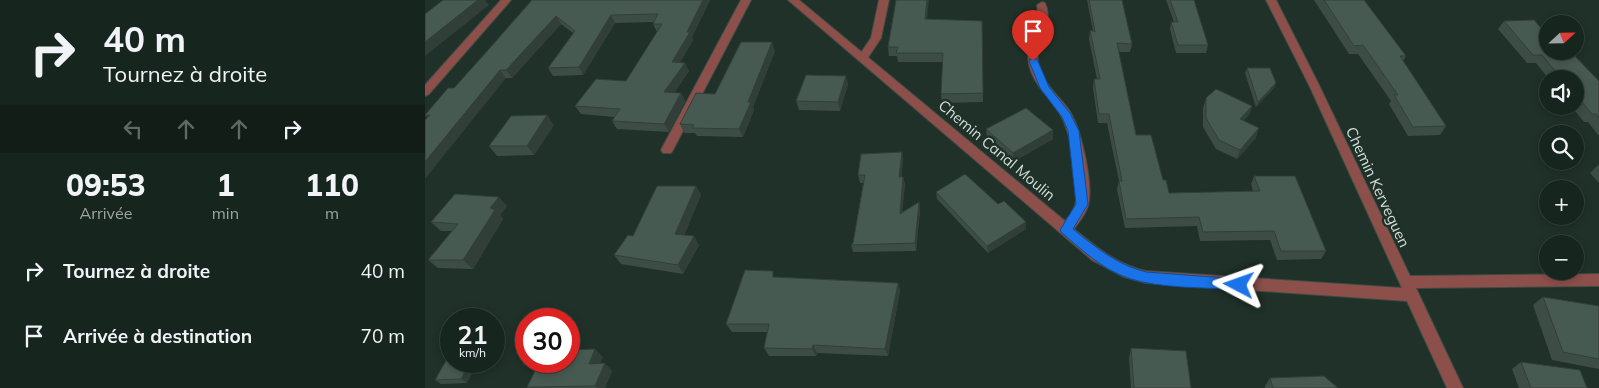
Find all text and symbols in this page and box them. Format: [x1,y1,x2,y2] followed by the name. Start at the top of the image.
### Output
[1012,10,1054,61] pin
[1539,15,1584,60] north arrow
[1539,15,1584,280] map controls
[103,17,186,61] text: 40 m
[1019,17,1047,45] icon: arrive
[20,20,85,85] icon: right
[103,60,267,88] text: Tournez à droite
[1539,70,1584,115] button: sound
[935,95,1059,205] street label: Chemin Canal Moulin
[119,115,147,143] icon: left
[172,115,200,143] icon: ahead
[225,115,253,143] icon: ahead
[278,115,306,143] icon: right
[1342,124,1414,250] street label: Chemin Kerveguen
[1539,125,1584,170] button: search
[66,166,146,204] text: 09:53
[216,166,234,204] text: 1
[305,166,359,204] text: 110
[1539,180,1584,225] button: +
[79,203,132,223] text: Arrivée
[212,203,239,223] text: min
[325,203,339,223] text: m
[1539,235,1584,280] button: −
[20,257,48,285] icon: right
[1212,258,1264,310] position arrow
[63,259,210,283] text: Tournez à droite
[361,259,405,283] text: 40 m
[515,308,580,373] speed limit sign: 30
[457,319,488,350] text: 21
[20,322,48,350] icon: arrive
[63,324,252,348] text: Arrivée à destination
[361,324,405,348] text: 70 m
[459,345,486,360] text: km/h

